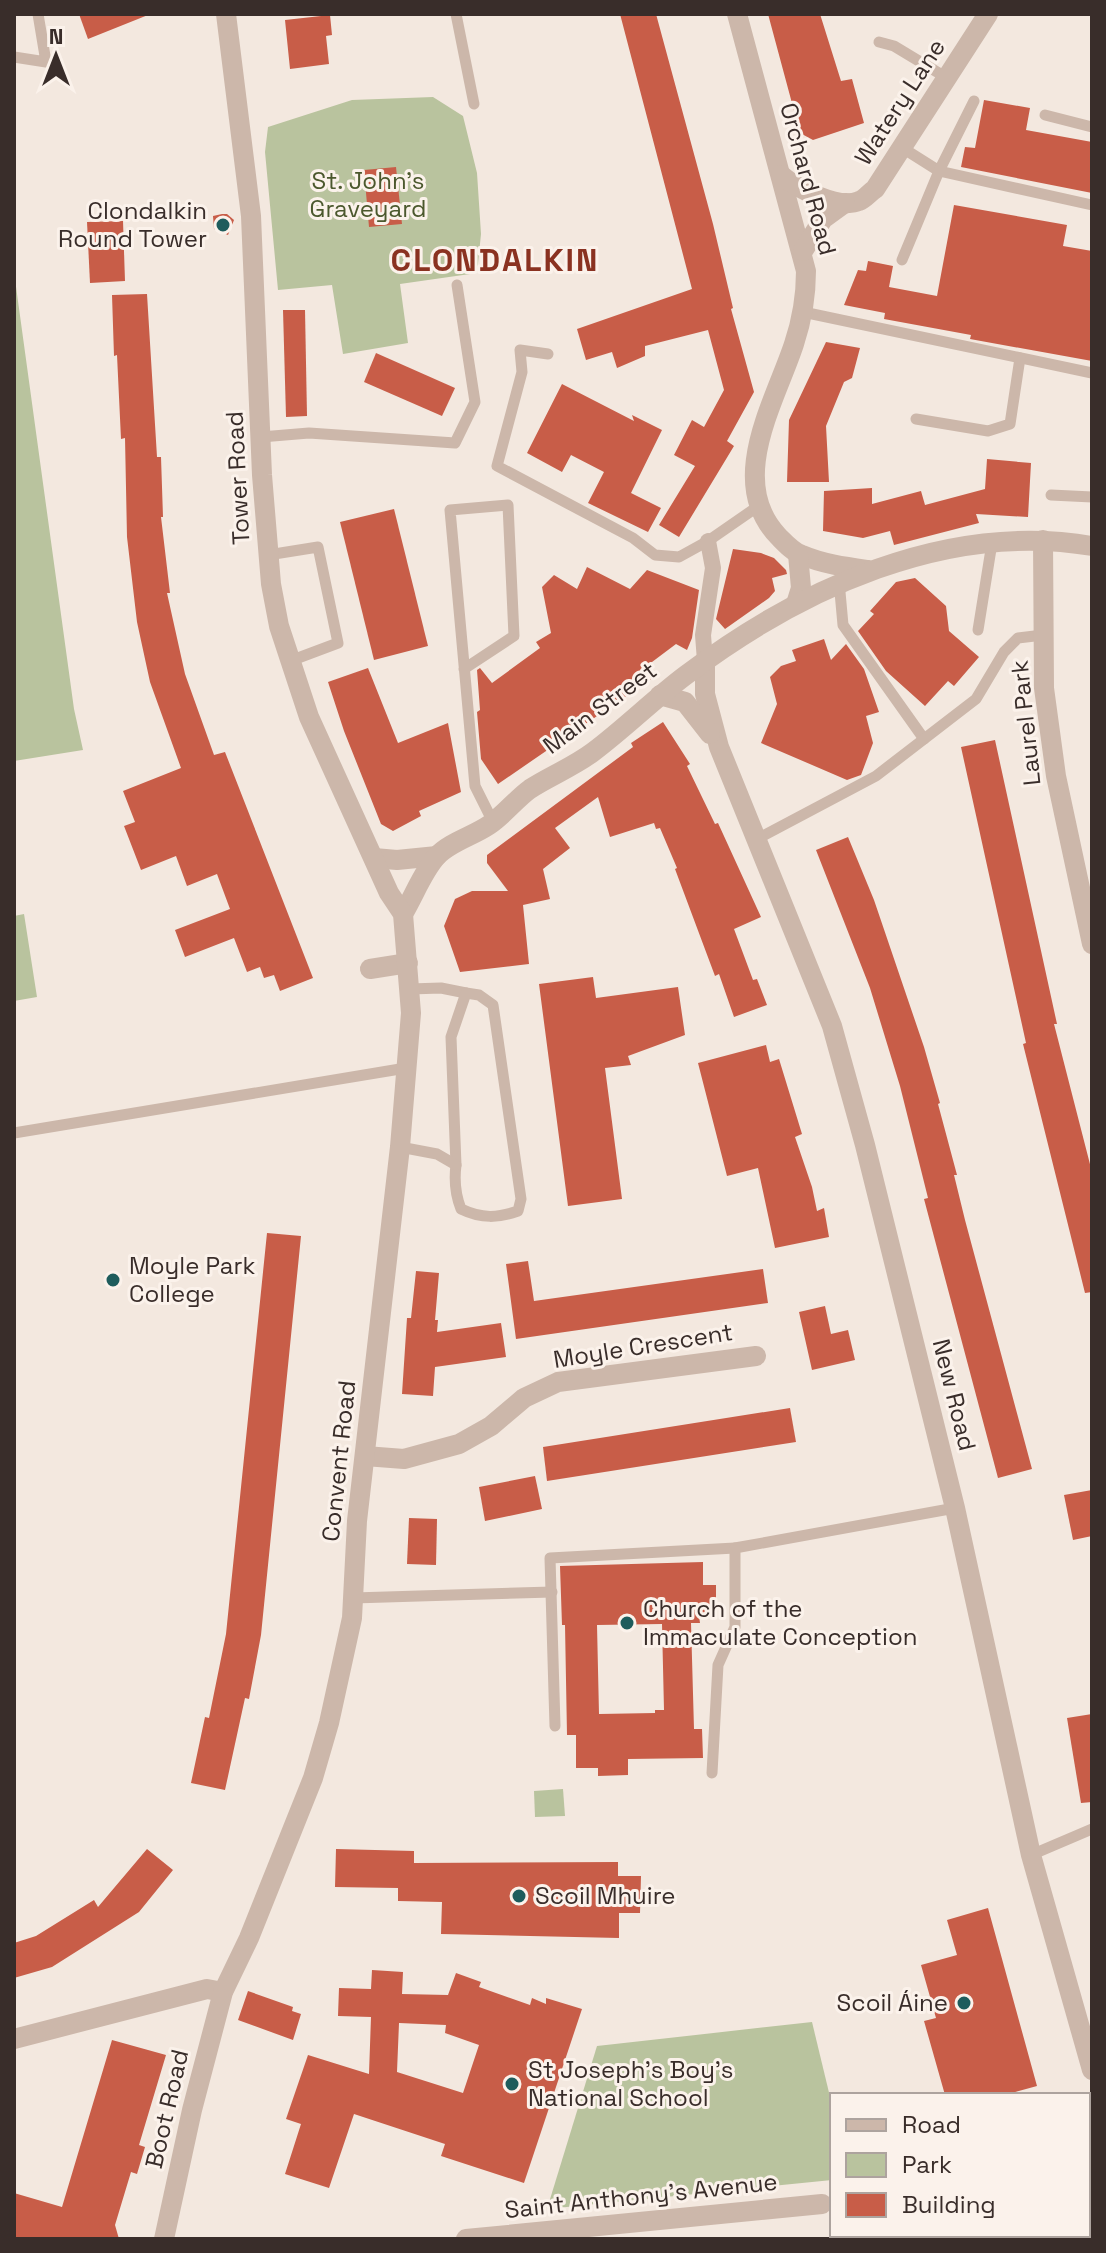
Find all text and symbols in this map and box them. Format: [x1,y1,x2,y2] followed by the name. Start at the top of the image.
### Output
[16,16,96,96] north arrow
[49,22,63,50] text: N
[847,33,952,171] street label: Watery Lane
[773,99,844,259] street label: Orchard Road
[310,165,426,224] park label: St. John's Graveyard
[58,195,207,254] place label: Clondalkin Round Tower
[214,216,232,234] marker: Clondalkin Round Tower
[391,240,599,280] district label: CLONDALKIN
[219,410,256,546] street label: Tower Road
[537,655,663,761] street label: Main Street
[1003,659,1048,787] street label: Laurel Park
[129,1250,256,1309] place label: Moyle Park College
[104,1271,122,1289] marker: Moyle Park College
[551,1316,735,1375] street label: Moyle Crescent
[926,1336,983,1454] street label: New Road
[315,1379,362,1543] street label: Convent Road
[643,1593,918,1652] place label: Church of the Immaculate Conception
[618,1614,636,1632] marker: Church of the Immaculate Conception
[535,1880,676,1911] place label: Scoil Mhuire
[510,1887,528,1905] marker: Scoil Mhuire
[837,1987,948,2018] place label: Scoil Áine
[955,1994,973,2012] marker: Scoil Áine
[138,2046,195,2171] street label: Boot Road
[528,2054,733,2113] place label: St Joseph's Boy's National School
[503,2075,521,2093] marker: St Joseph's Boy's National School
[830,2093,1090,2237] legend
[902,2109,961,2140] text: Road
[902,2149,952,2180] text: Park
[503,2166,779,2225] street label: Saint Anthony's Avenue
[902,2189,996,2220] text: Building

